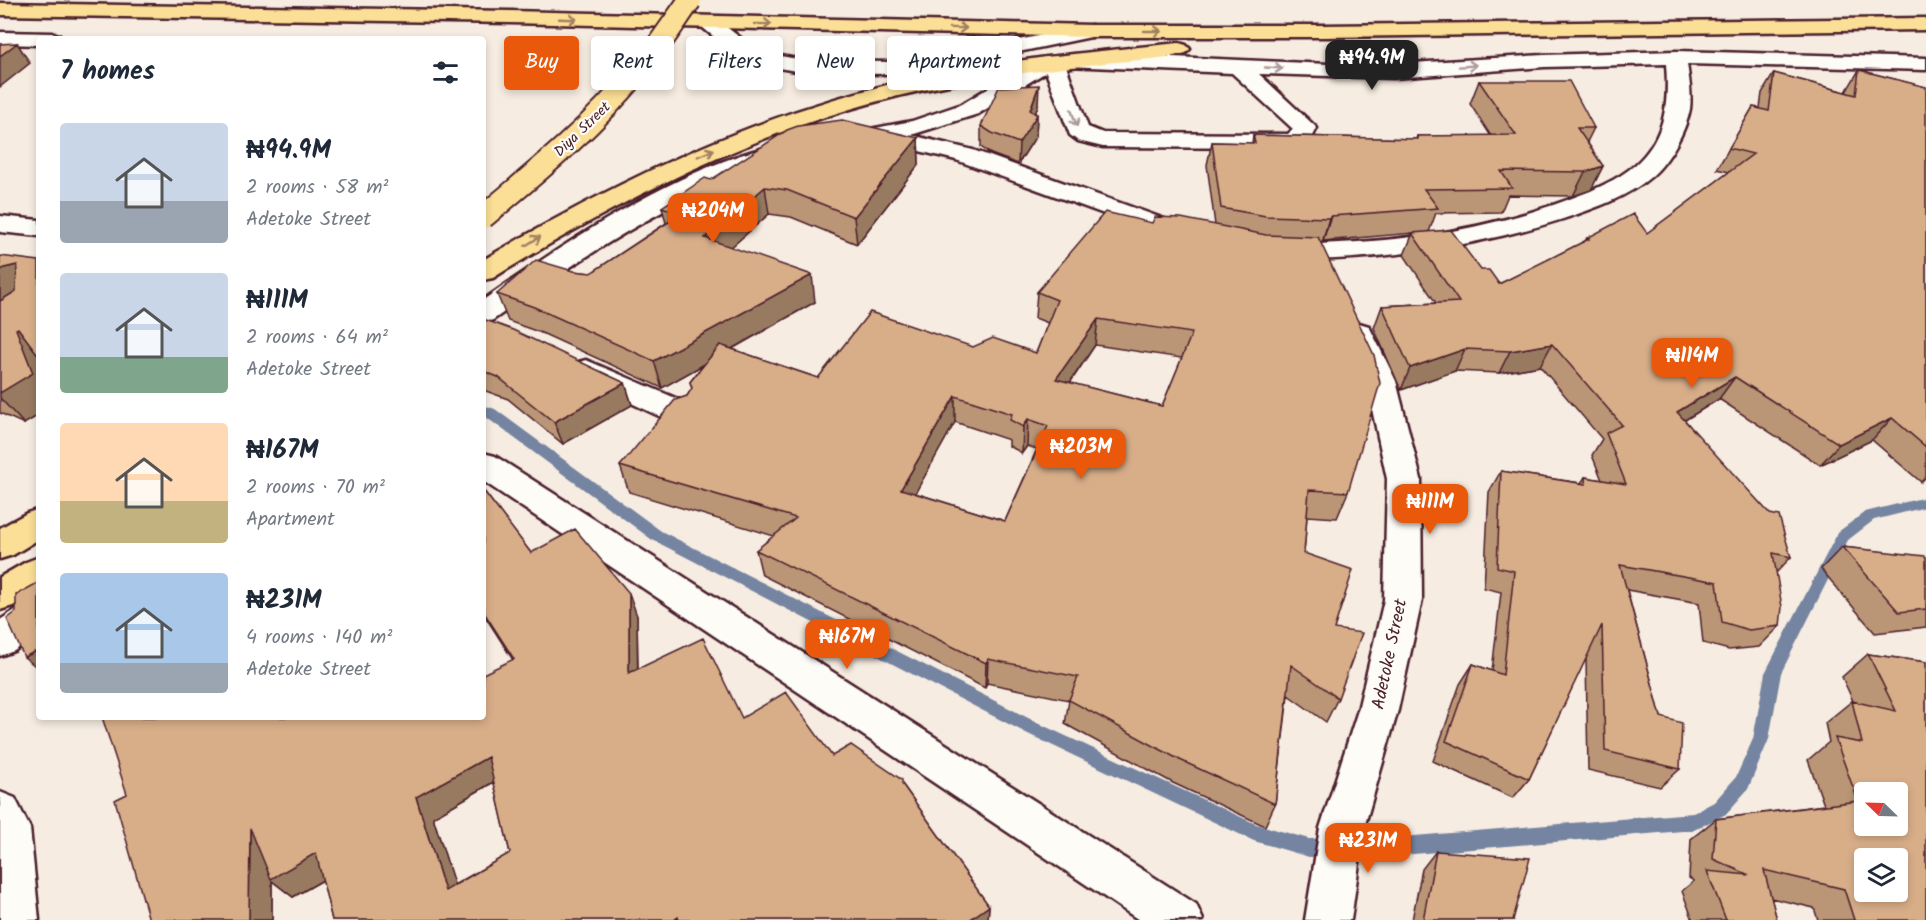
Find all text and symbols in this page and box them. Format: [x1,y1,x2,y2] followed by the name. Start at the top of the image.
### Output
[558,13,578,24] one-way arrow
[753,19,773,30] one-way arrow
[948,22,968,34] one-way arrow
[1143,25,1163,37] one-way arrow
[504,36,579,90] chip: Buy
[591,36,674,90] chip: Rent
[686,36,783,90] chip: Filters
[795,36,875,90] chip: New
[887,36,1022,90] chip: Apartment
[1323,40,1421,91] pin: ₦94.9M
[1339,43,1405,75] text: ₦94.9M
[60,51,155,93] text: 7 homes
[429,56,462,89] icon: filters
[1458,60,1478,71] one-way arrow
[1263,62,1283,73] one-way arrow
[549,96,617,163] street label: Diya Street
[1069,108,1080,127] one-way arrow
[246,130,331,172] text: ₦94.9M
[108,147,180,219] icon: home
[696,147,715,158] one-way arrow
[246,172,388,204] text: 2 rooms · 58 m²
[671,193,755,244] pin: ₦204M
[682,196,744,228] text: ₦204M
[246,204,371,236] text: Adetoke Street
[524,235,541,248] one-way arrow
[246,280,308,322] text: ₦111M
[108,297,180,369] icon: home
[246,322,388,354] text: 2 rooms · 64 m²
[1650,338,1734,389] pin: ₦114M
[1666,341,1718,373] text: ₦114M
[246,354,371,386] text: Adetoke Street
[1039,429,1123,480] pin: ₦203M
[246,430,319,472] text: ₦167M
[1050,432,1112,464] text: ₦203M
[108,447,180,519] icon: home
[246,472,385,504] text: 2 rooms · 70 m²
[1388,484,1472,535] pin: ₦111M
[1406,487,1454,519] text: ₦111M
[246,504,335,536] text: Apartment
[246,580,322,622] text: ₦231M
[1365,595,1417,712] street label: Adetoke Street
[108,597,180,669] icon: home
[805,619,889,670] pin: ₦167M
[246,622,392,654] text: 4 rooms · 140 m²
[819,622,875,654] text: ₦167M
[246,654,371,686] text: Adetoke Street
[1854,782,1908,836] north arrow
[1854,782,1908,902] map controls
[1326,823,1410,874] pin: ₦231M
[1339,826,1397,858] text: ₦231M
[1854,848,1908,902] button: layers

